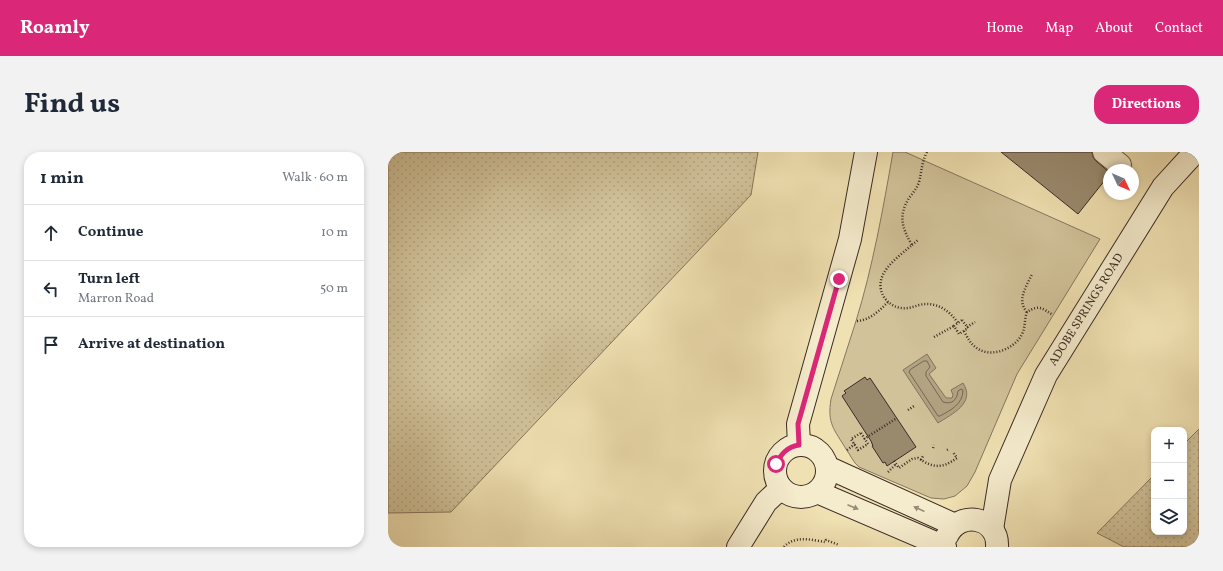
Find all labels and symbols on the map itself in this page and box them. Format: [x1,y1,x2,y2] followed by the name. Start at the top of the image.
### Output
[1103,164,1139,200] north arrow
[1045,250,1128,369] street label: ADOBE SPRINGS ROAD
[830,270,848,288] route end
[767,455,785,473] route start
[848,504,859,510] one-way arrow
[914,506,925,512] one-way arrow

